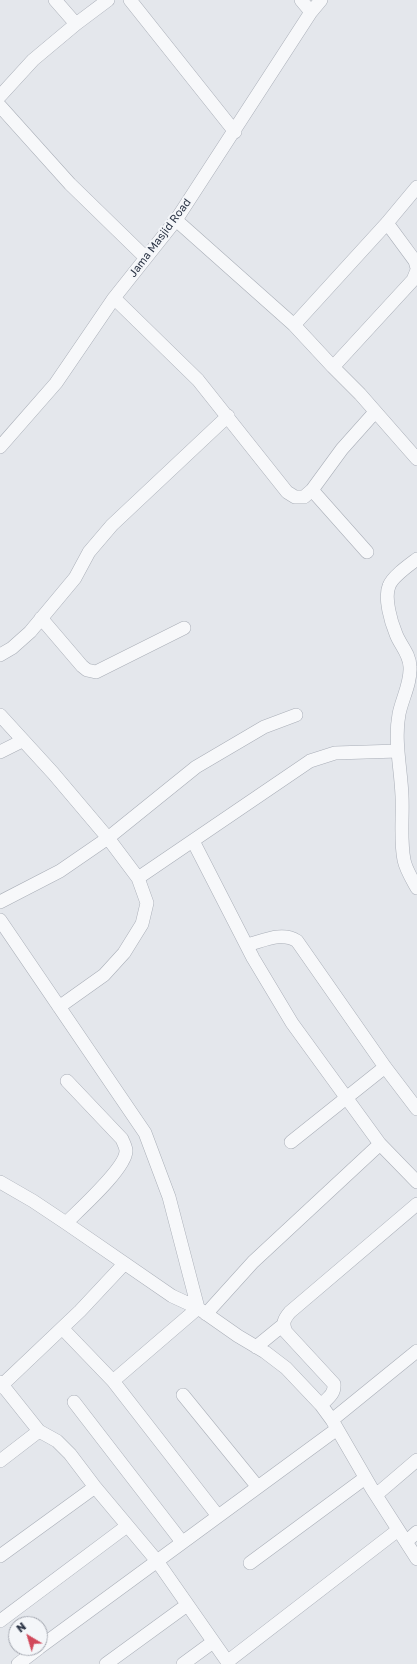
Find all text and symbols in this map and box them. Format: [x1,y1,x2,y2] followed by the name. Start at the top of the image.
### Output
[126,196,194,280] street label: Jama Masjid Road
[8,1616,48,1656] north arrow
[14,1619,28,1635] text: N

